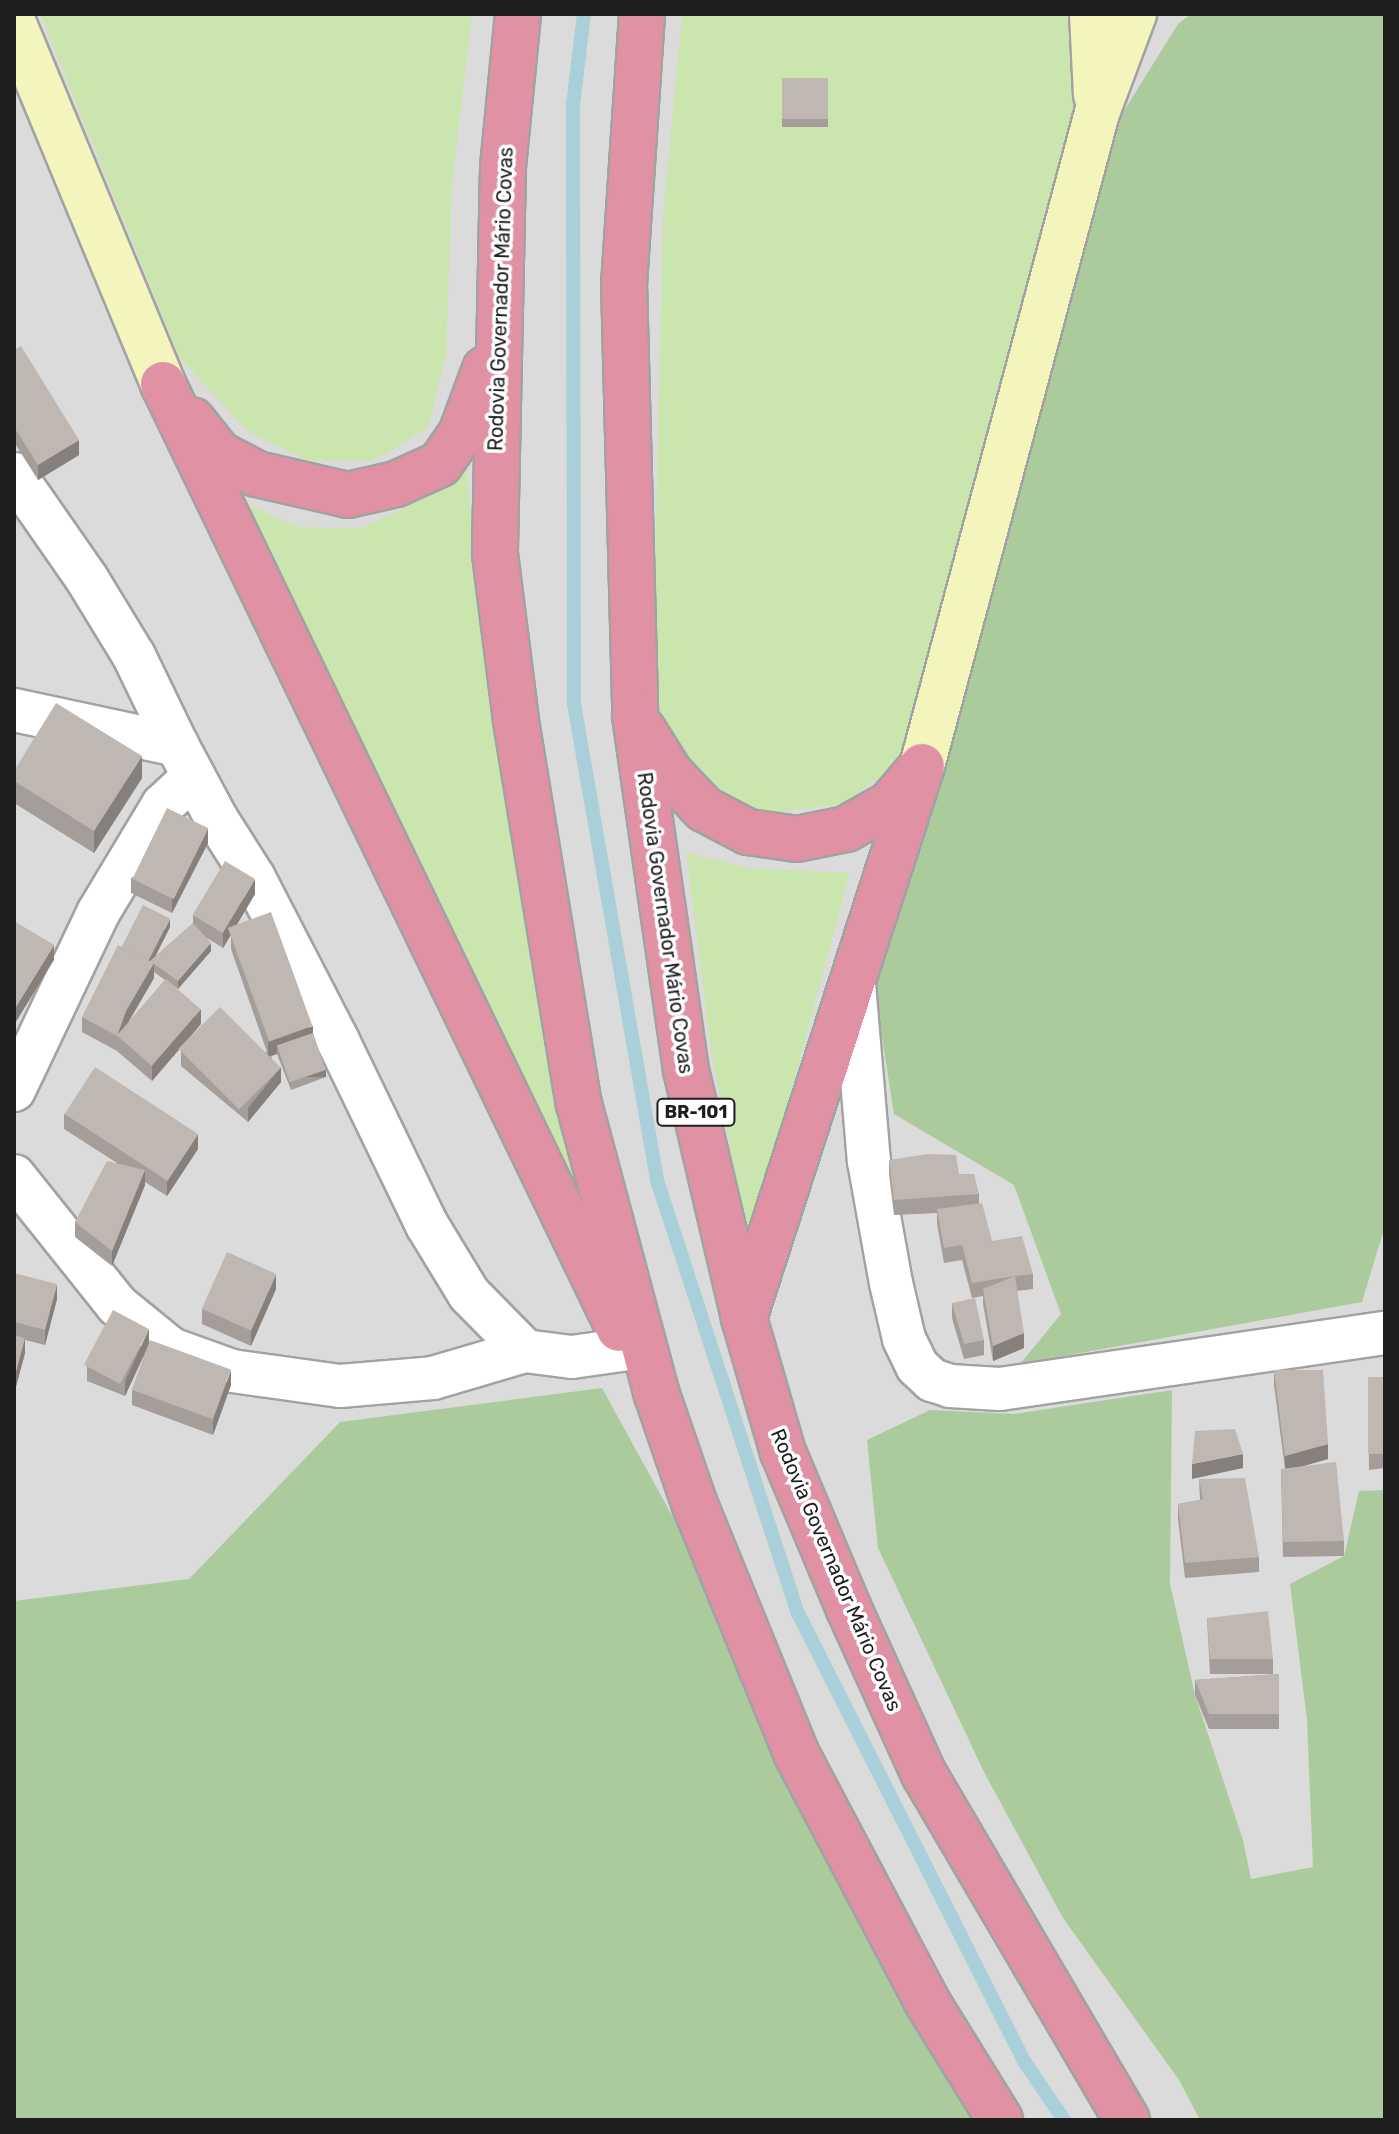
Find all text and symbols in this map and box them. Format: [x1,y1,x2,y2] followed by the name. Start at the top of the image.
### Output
[484,146,518,452] street label: Rodovia Governador Mário Covas
[632,770,698,1076] street label: Rodovia Governador Mário Covas
[656,1098,736,1126] road number: BR-101
[765,1425,907,1715] street label: Rodovia Governador Mário Covas

